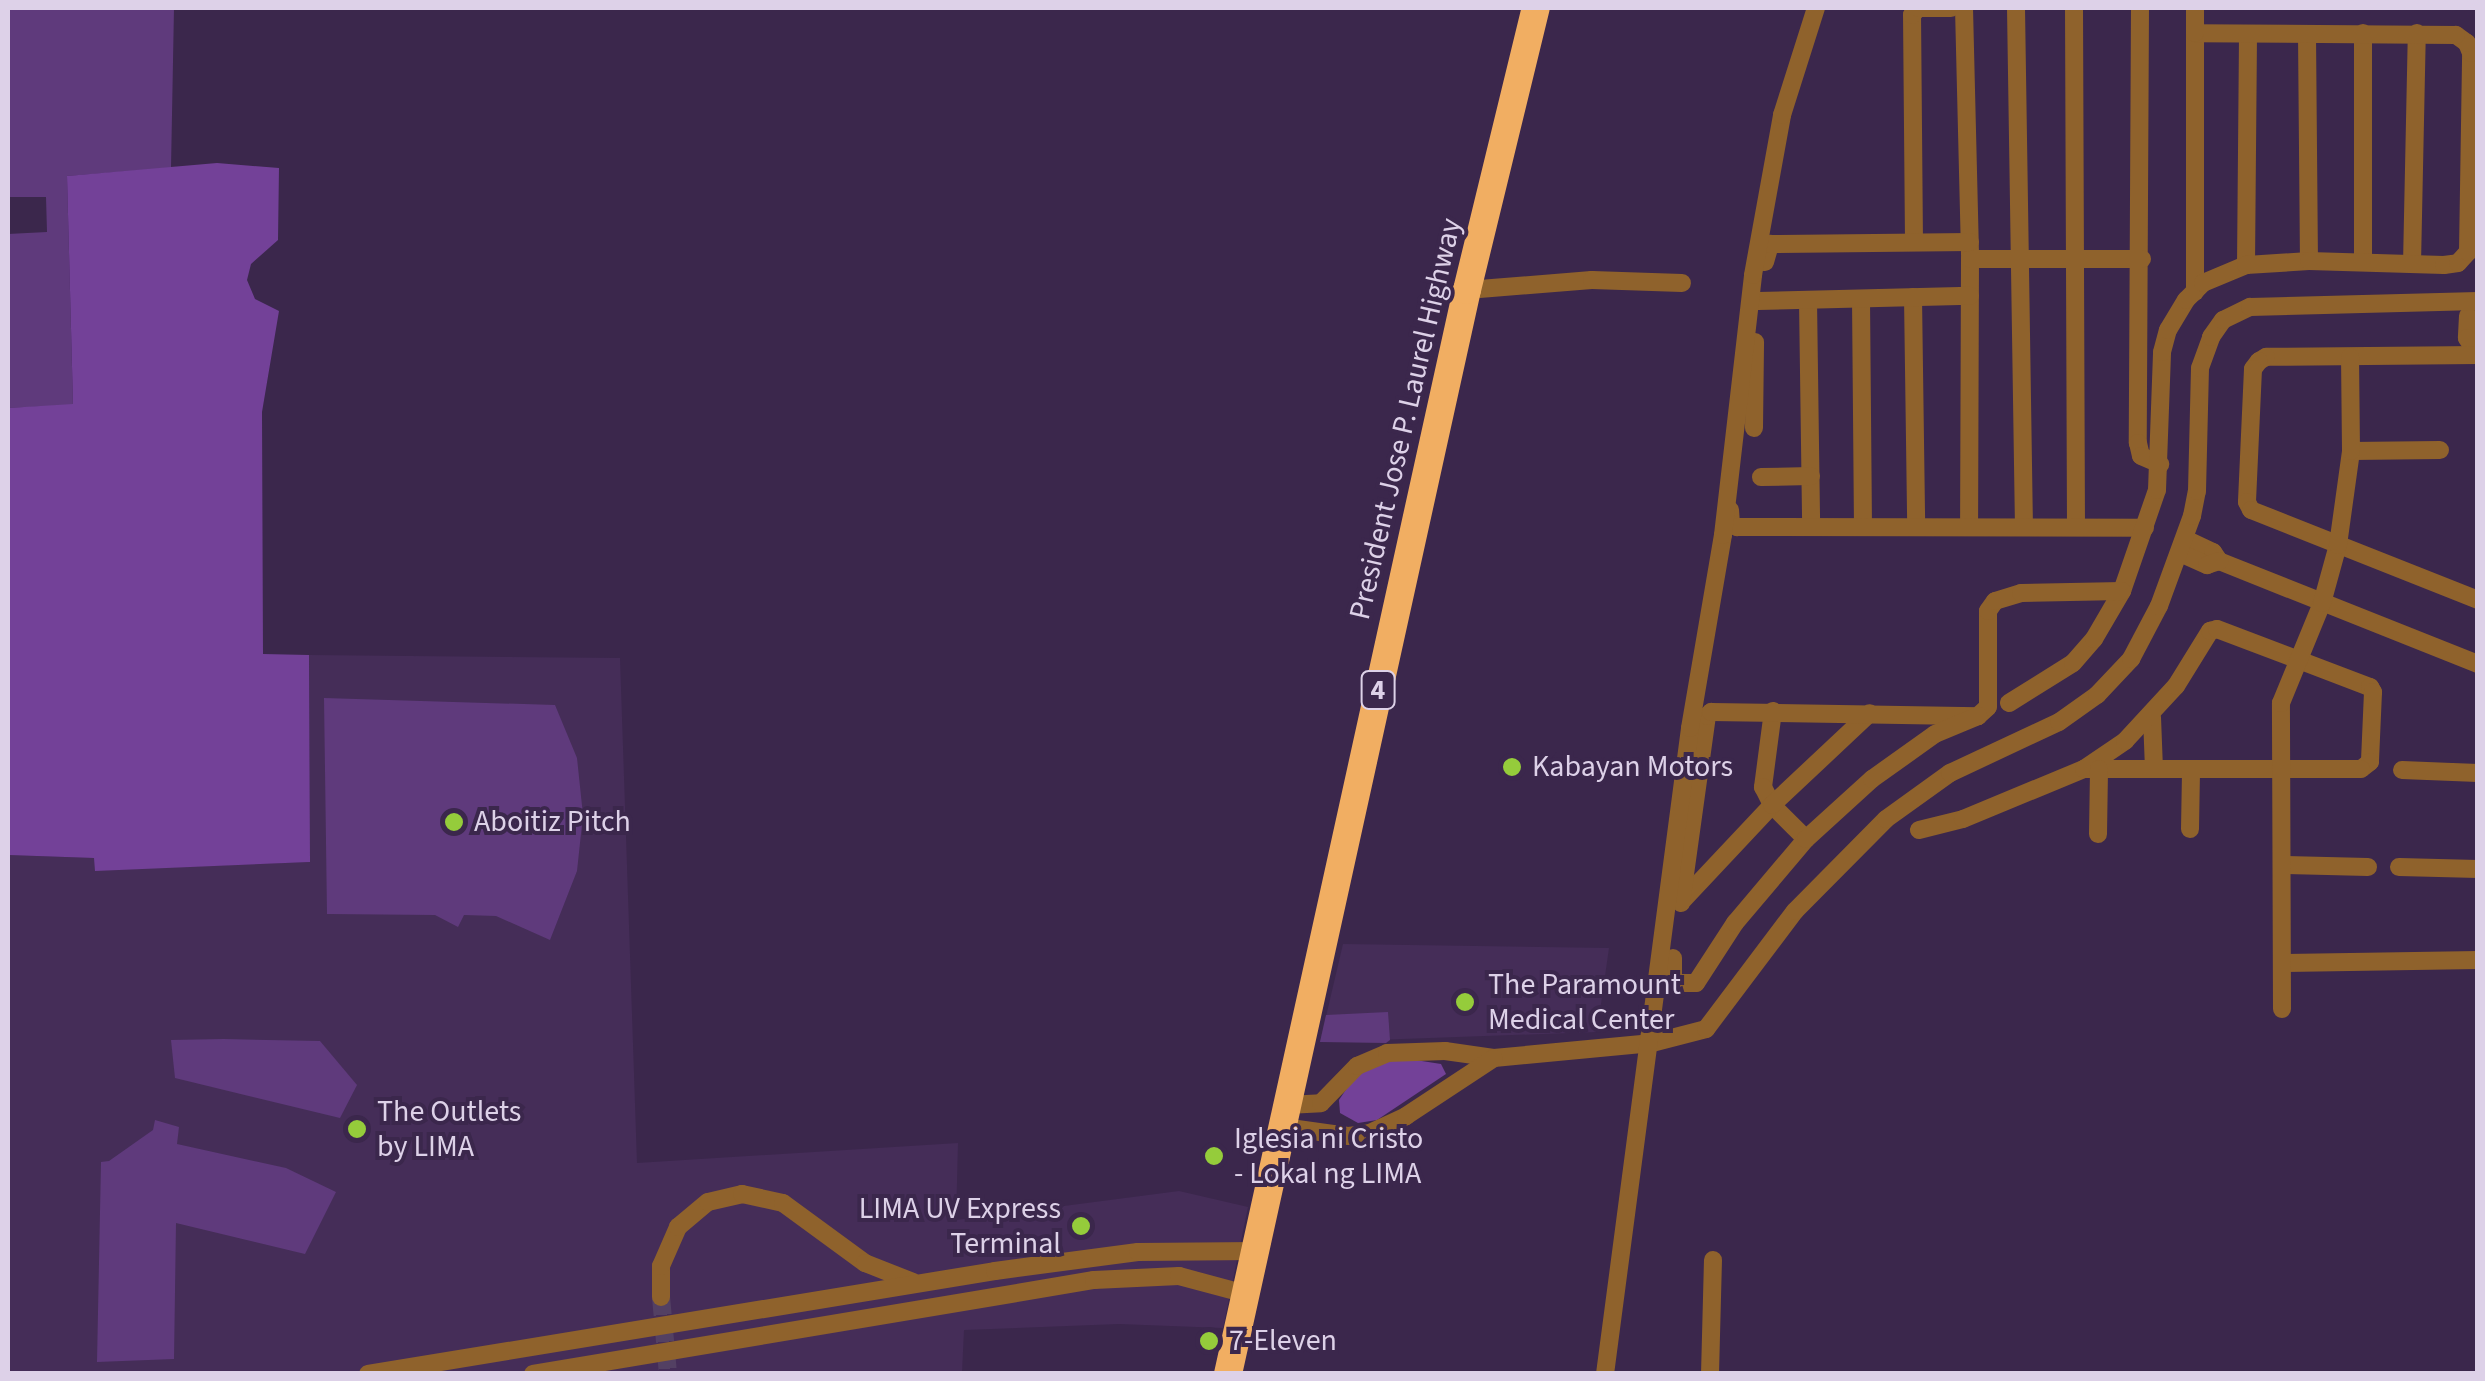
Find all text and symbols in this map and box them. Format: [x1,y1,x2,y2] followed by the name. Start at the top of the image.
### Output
[1342,215,1470,623] street label: President Jose P. Laurel Highway
[1360,667,1396,713] road number: 4
[1532,749,1733,785] place label: Kabayan Motors
[1501,756,1523,778] marker: Kabayan Motors
[474,804,631,840] place label: Aboitiz Pitch
[443,811,465,833] marker: Aboitiz Pitch
[1488,967,1681,1038] place label: The Paramount Medical Center
[1452,989,1478,1015] marker: The Paramount Medical Center
[377,1094,521,1164] place label: The Outlets by LIMA
[346,1118,368,1140] marker: The Outlets by LIMA
[1234,1121,1423,1192] place label: Iglesia ni Cristo - Lokal ng LIMA
[1203,1145,1225,1167] marker: Iglesia ni Cristo - Lokal ng LIMA
[859,1191,1061,1262] place label: LIMA UV Express Terminal
[1070,1215,1092,1237] marker: LIMA UV Express Terminal
[1229,1323,1337,1359] place label: 7-Eleven
[1198,1330,1220,1352] marker: 7-Eleven

